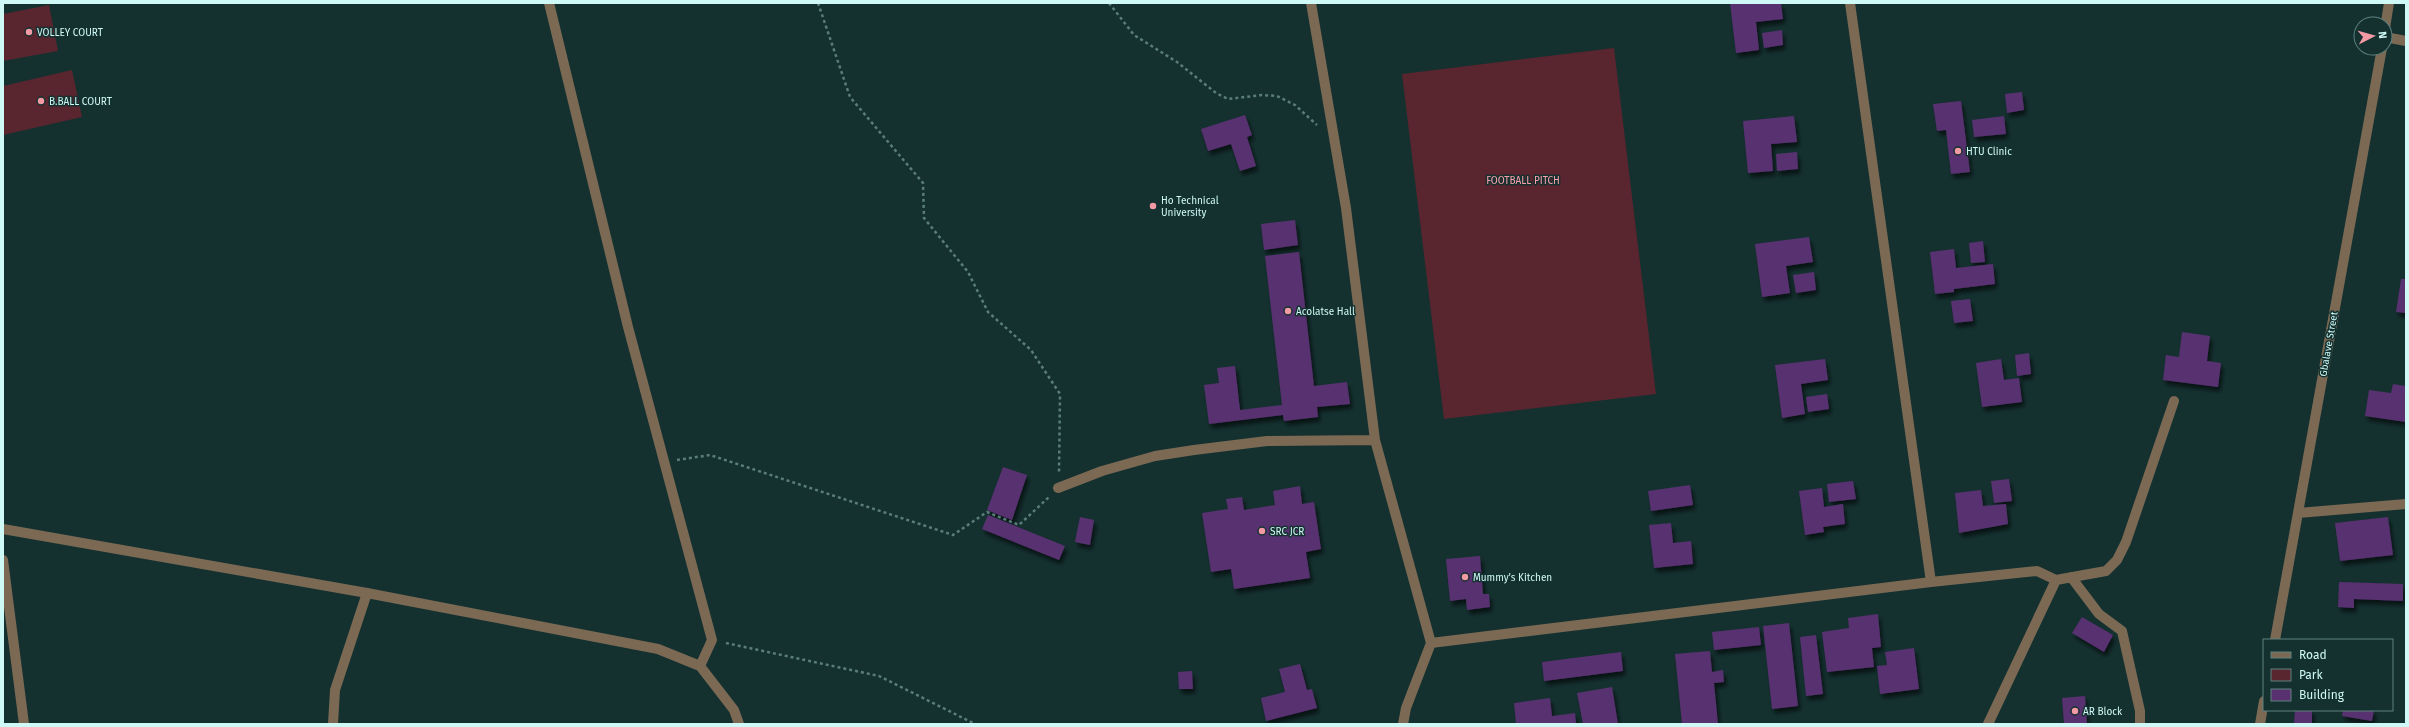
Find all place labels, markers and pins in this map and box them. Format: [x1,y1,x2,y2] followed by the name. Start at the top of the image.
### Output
[24,27,34,37] marker: VOLLEY COURT
[37,27,104,39] place label: VOLLEY COURT
[36,96,46,106] marker: B.BALL COURT
[49,96,113,108] place label: B.BALL COURT
[1953,146,1963,156] marker: HTU Clinic
[1966,146,2012,158] place label: HTU Clinic
[1161,195,1219,219] place label: Ho Technical University
[1148,201,1158,211] marker: Ho Technical University
[1283,306,1293,316] marker: Acolatse Hall
[1296,306,1355,318] place label: Acolatse Hall
[1257,526,1267,536] marker: SRC JCR
[1270,526,1304,538] place label: SRC JCR
[1460,572,1470,582] marker: Mummy’s Kitchen
[1473,572,1552,584] place label: Mummy’s Kitchen
[2070,706,2080,716] marker: AR Block
[2083,706,2123,718] place label: AR Block

